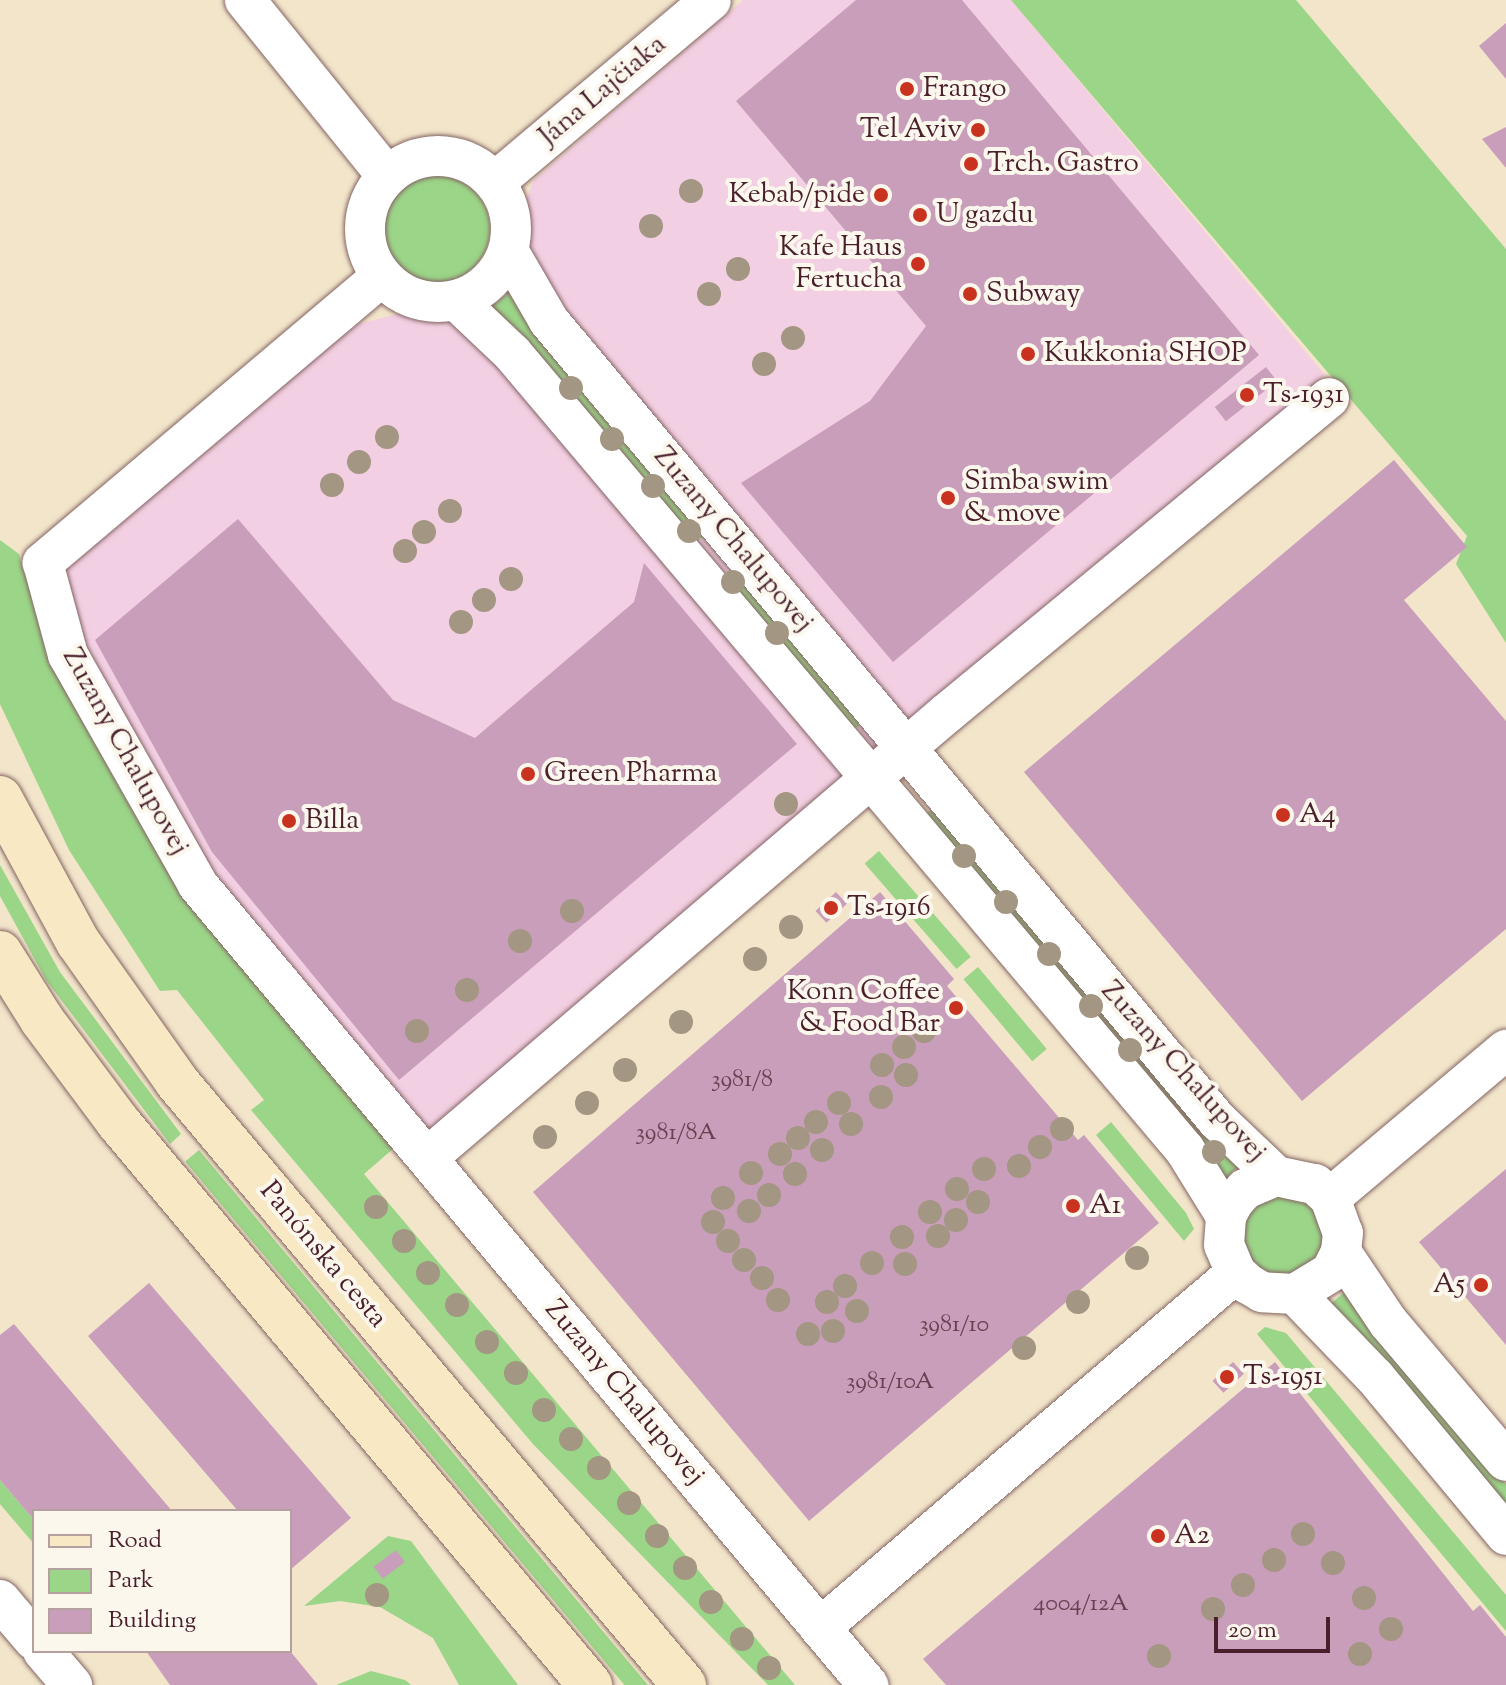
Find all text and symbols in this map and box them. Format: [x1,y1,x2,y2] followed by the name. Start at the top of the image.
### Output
[533,28,673,154] street label: Jána Lajčiaka
[923,72,1007,106] place label: Frango
[898,80,916,98] marker: Frango
[860,113,962,147] place label: Tel Aviv
[969,121,987,139] marker: Tel Aviv
[987,147,1139,181] place label: Trch. Gastro
[962,155,980,173] marker: Trch. Gastro
[729,178,865,212] place label: Kebab/pide
[872,186,890,204] marker: Kebab/pide
[936,198,1034,232] place label: U gazdu
[911,206,929,224] marker: U gazdu
[779,231,902,297] place label: Kafe Haus Fertucha
[909,255,927,273] marker: Kafe Haus Fertucha
[986,277,1080,311] place label: Subway
[961,285,979,303] marker: Subway
[1044,337,1247,371] place label: Kukkonia SHOP
[1019,345,1037,363] marker: Kukkonia SHOP
[1263,378,1344,412] place label: Ts-1931
[1238,386,1256,404] marker: Ts-1931
[646,441,820,639] street label: Zuzany Chalupovej
[964,465,1109,531] place label: Simba swim & move
[939,489,957,507] marker: Simba swim & move
[54,643,196,861] street label: Zuzany Chalupovej
[544,757,717,791] place label: Green Pharma
[519,765,537,783] marker: Green Pharma
[1299,798,1336,832] place label: A4
[305,804,359,838] place label: Billa
[1274,806,1292,824] marker: A4
[280,812,298,830] marker: Billa
[847,891,931,925] place label: Ts-1916
[822,899,840,917] marker: Ts-1916
[787,975,940,1041] place label: Konn Coffee & Food Bar
[1093,975,1273,1169] street label: Zuzany Chalupovej
[947,999,965,1017] marker: Konn Coffee & Food Bar
[711,1067,773,1095] house number: 3981/8
[635,1120,717,1148] house number: 3981/8A
[252,1175,394,1335] street label: Panónska cesta
[1089,1189,1121,1223] place label: A1
[1064,1197,1082,1215] marker: A1
[1433,1268,1465,1302] place label: A5
[1472,1276,1490,1294] marker: A5
[537,1294,711,1492] street label: Zuzany Chalupovej
[919,1312,989,1340] house number: 3981/10
[1243,1360,1323,1394] place label: Ts-1951
[1218,1368,1236,1386] marker: Ts-1951
[846,1369,934,1397] house number: 3981/10A
[32,1509,292,1653] legend
[1174,1519,1210,1553] place label: A2
[108,1524,162,1558] text: Road
[1149,1527,1167,1545] marker: A2
[108,1564,154,1598] text: Park
[1033,1591,1129,1619] house number: 4004/12A
[1218,1601,1334,1651] scale bar
[108,1604,196,1638] text: Building
[1228,1614,1277,1648] text: 20 m

